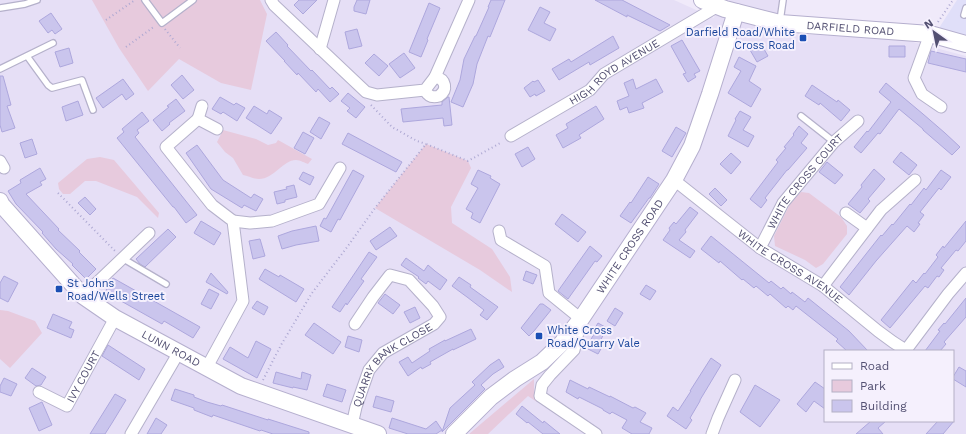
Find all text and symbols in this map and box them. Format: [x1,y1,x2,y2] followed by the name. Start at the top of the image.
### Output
[914,12,954,52] north arrow
[922,16,936,32] text: N
[806,18,895,38] street label: DARFIELD ROAD
[686,26,795,52] place label: Darfield Road/White Cross Road
[798,33,808,43] marker: Darfield Road/White Cross Road
[567,36,661,107] street label: HIGH ROYD AVENUE
[764,130,846,231] street label: WHITE CROSS COURT
[594,197,666,296] street label: WHITE CROSS ROAD
[735,227,845,306] street label: WHITE CROSS AVENUE
[67,277,165,303] place label: St Johns Road/Wells Street
[54,284,64,294] marker: St Johns Road/Wells Street
[350,320,435,409] street label: QUARRY BANK CLOSE
[547,324,640,350] place label: White Cross Road/Quarry Vale
[140,327,203,369] street label: LUNN ROAD
[534,331,544,341] marker: White Cross Road/Quarry Vale
[64,348,103,405] street label: IVY COURT
[824,350,954,422] legend
[860,359,889,373] text: Road
[860,379,886,393] text: Park
[860,399,907,413] text: Building

